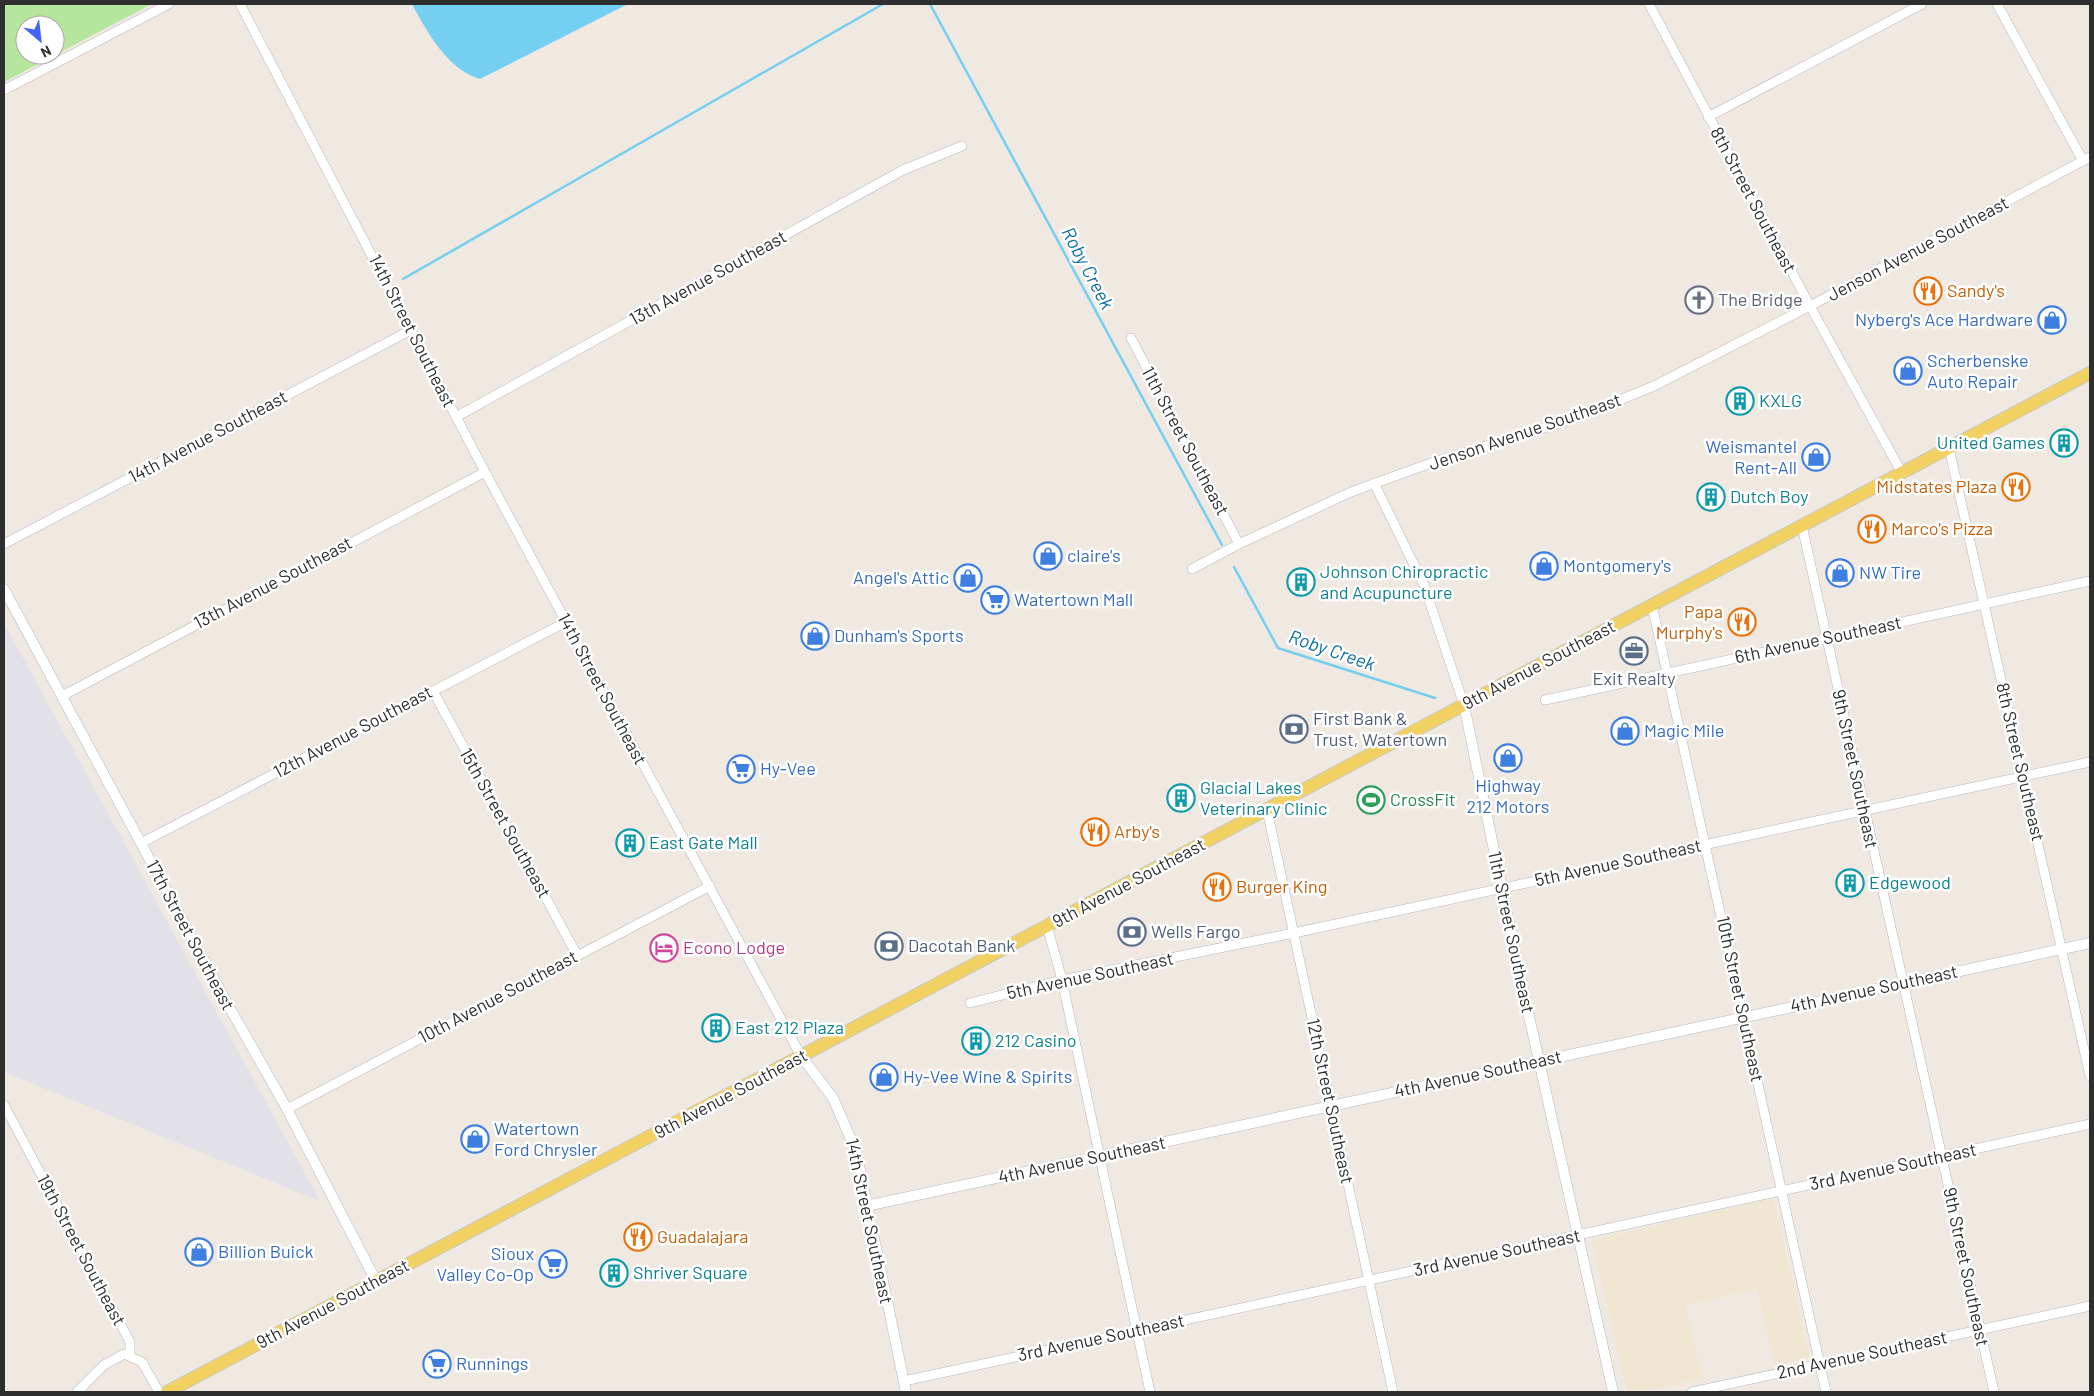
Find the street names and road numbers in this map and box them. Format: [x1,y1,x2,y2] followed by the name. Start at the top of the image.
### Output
[1706,123,1802,276] street label: 8th Street Southeast
[1823,191,2012,305] street label: Jenson Avenue Southeast
[625,225,790,329] street label: 13th Avenue Southeast
[365,250,461,411] street label: 14th Street Southeast
[1137,362,1234,519] street label: 11th Street Southeast
[124,385,291,487] street label: 14th Avenue Southeast
[1425,388,1624,474] street label: Jenson Avenue Southeast
[190,531,355,633] street label: 13th Avenue Southeast
[554,609,652,768] street label: 14th Street Southeast
[1732,611,1903,667] street label: 6th Avenue Southeast
[1458,614,1619,714] street label: 9th Avenue Southeast
[269,680,436,782] street label: 12th Avenue Southeast
[1992,680,2050,843] street label: 8th Street Southeast
[1828,687,1884,850] street label: 9th Street Southeast
[455,744,556,901] street label: 15th Street Southeast
[1048,832,1209,932] street label: 9th Avenue Southeast
[1532,834,1703,890] street label: 5th Avenue Southeast
[1484,849,1540,1015] street label: 11th Street Southeast
[142,855,240,1014] street label: 17th Street Southeast
[1713,914,1769,1084] street label: 10th Street Southeast
[414,945,581,1047] street label: 10th Avenue Southeast
[1004,947,1175,1003] street label: 5th Avenue Southeast
[1788,960,1960,1017] street label: 4th Avenue Southeast
[1303,1016,1359,1186] street label: 12th Street Southeast
[650,1043,811,1143] street label: 9th Avenue Southeast
[1392,1045,1564,1102] street label: 4th Avenue Southeast
[996,1131,1168,1188] street label: 4th Avenue Southeast
[842,1136,898,1306] street label: 14th Street Southeast
[1807,1138,1978,1194] street label: 3rd Avenue Southeast
[33,1170,131,1329] street label: 19th Street Southeast
[1939,1185,1995,1348] street label: 9th Street Southeast
[1411,1224,1582,1280] street label: 3rd Avenue Southeast
[252,1253,413,1353] street label: 9th Avenue Southeast
[1015,1309,1186,1365] street label: 3rd Avenue Southeast
[1775,1325,1949,1383] street label: 2nd Avenue Southeast

